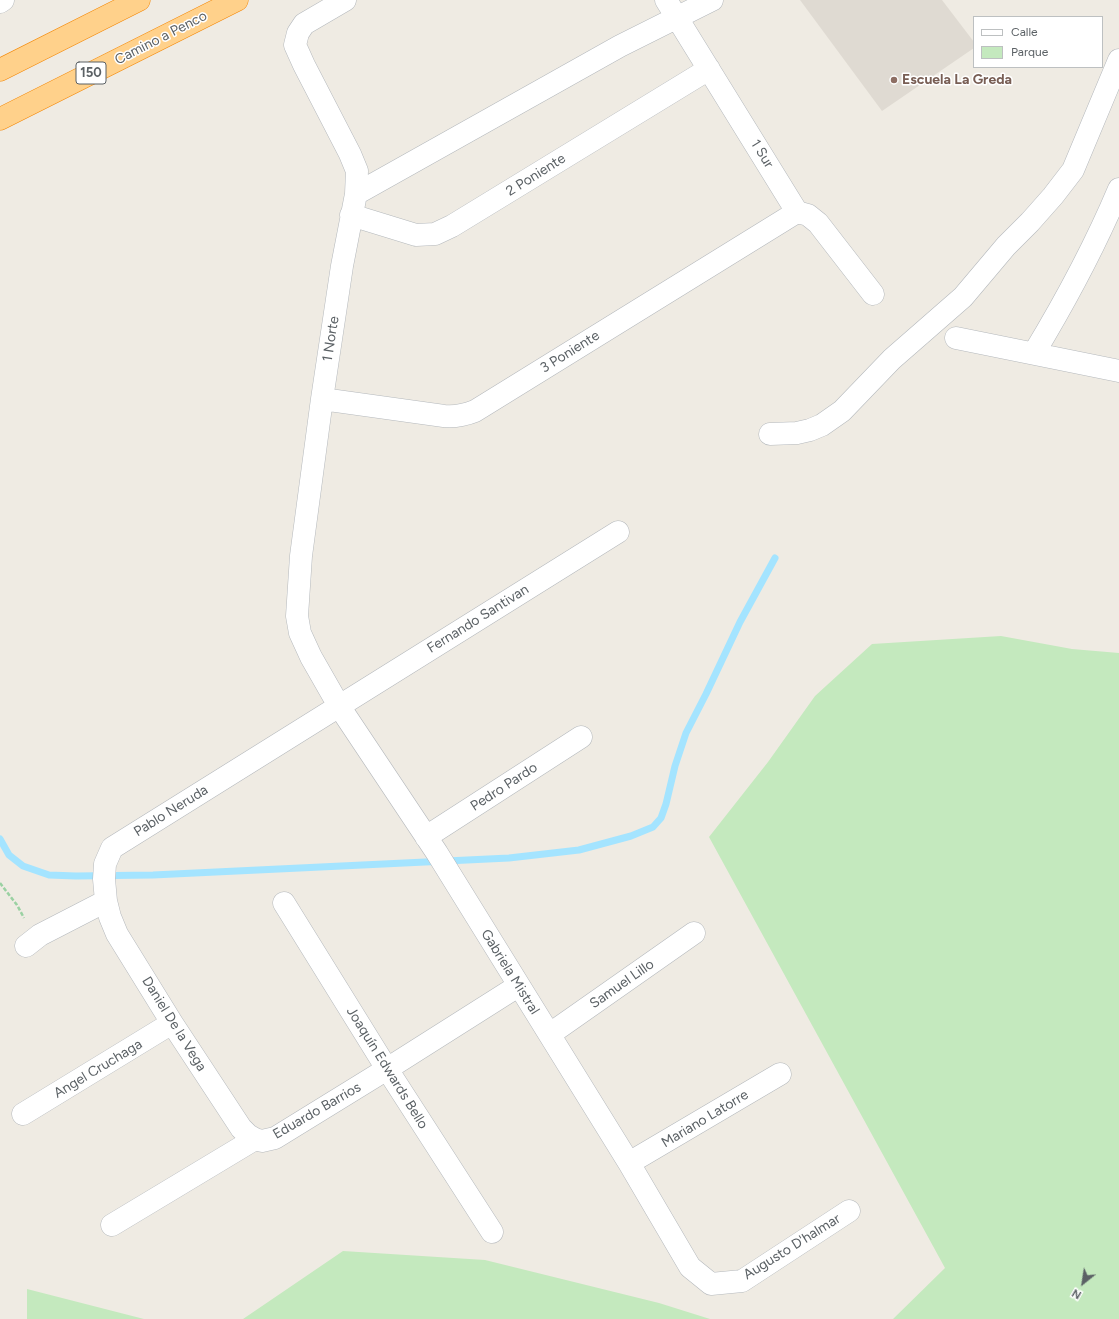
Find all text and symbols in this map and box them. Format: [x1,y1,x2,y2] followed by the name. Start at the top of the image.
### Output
[112,7,210,69] street label: Camino a Penco
[973,16,1103,68] legend
[1011,25,1038,39] text: Calle
[1011,45,1048,59] text: Parque
[76,62,106,84] road number: 150
[902,72,1012,88] place label: Escuela La Greda
[889,75,899,85] marker: Escuela La Greda
[747,137,777,171] street label: 1 Sur
[503,150,569,200] street label: 2 Poniente
[319,315,343,363] street label: 1 Norte
[537,327,603,377] street label: 3 Poniente
[424,581,532,657] street label: Fernando Santivan
[467,759,541,815] street label: Pedro Pardo
[131,782,211,840] street label: Pablo Neruda
[477,926,543,1018] street label: Gabriela Mistral
[587,956,657,1012] street label: Samuel Lillo
[138,974,210,1074] street label: Daniel De la Vega
[343,1004,431,1132] street label: Joaquín Edwards Bello
[51,1036,145,1102] street label: Angel Cruchaga
[270,1079,364,1143] street label: Eduardo Barrios
[659,1086,751,1152] street label: Mariano Latorre
[741,1210,843,1284] street label: Augusto D'halmar
[1063,1263,1103,1303] north arrow
[1070,1286,1084,1302] text: N

